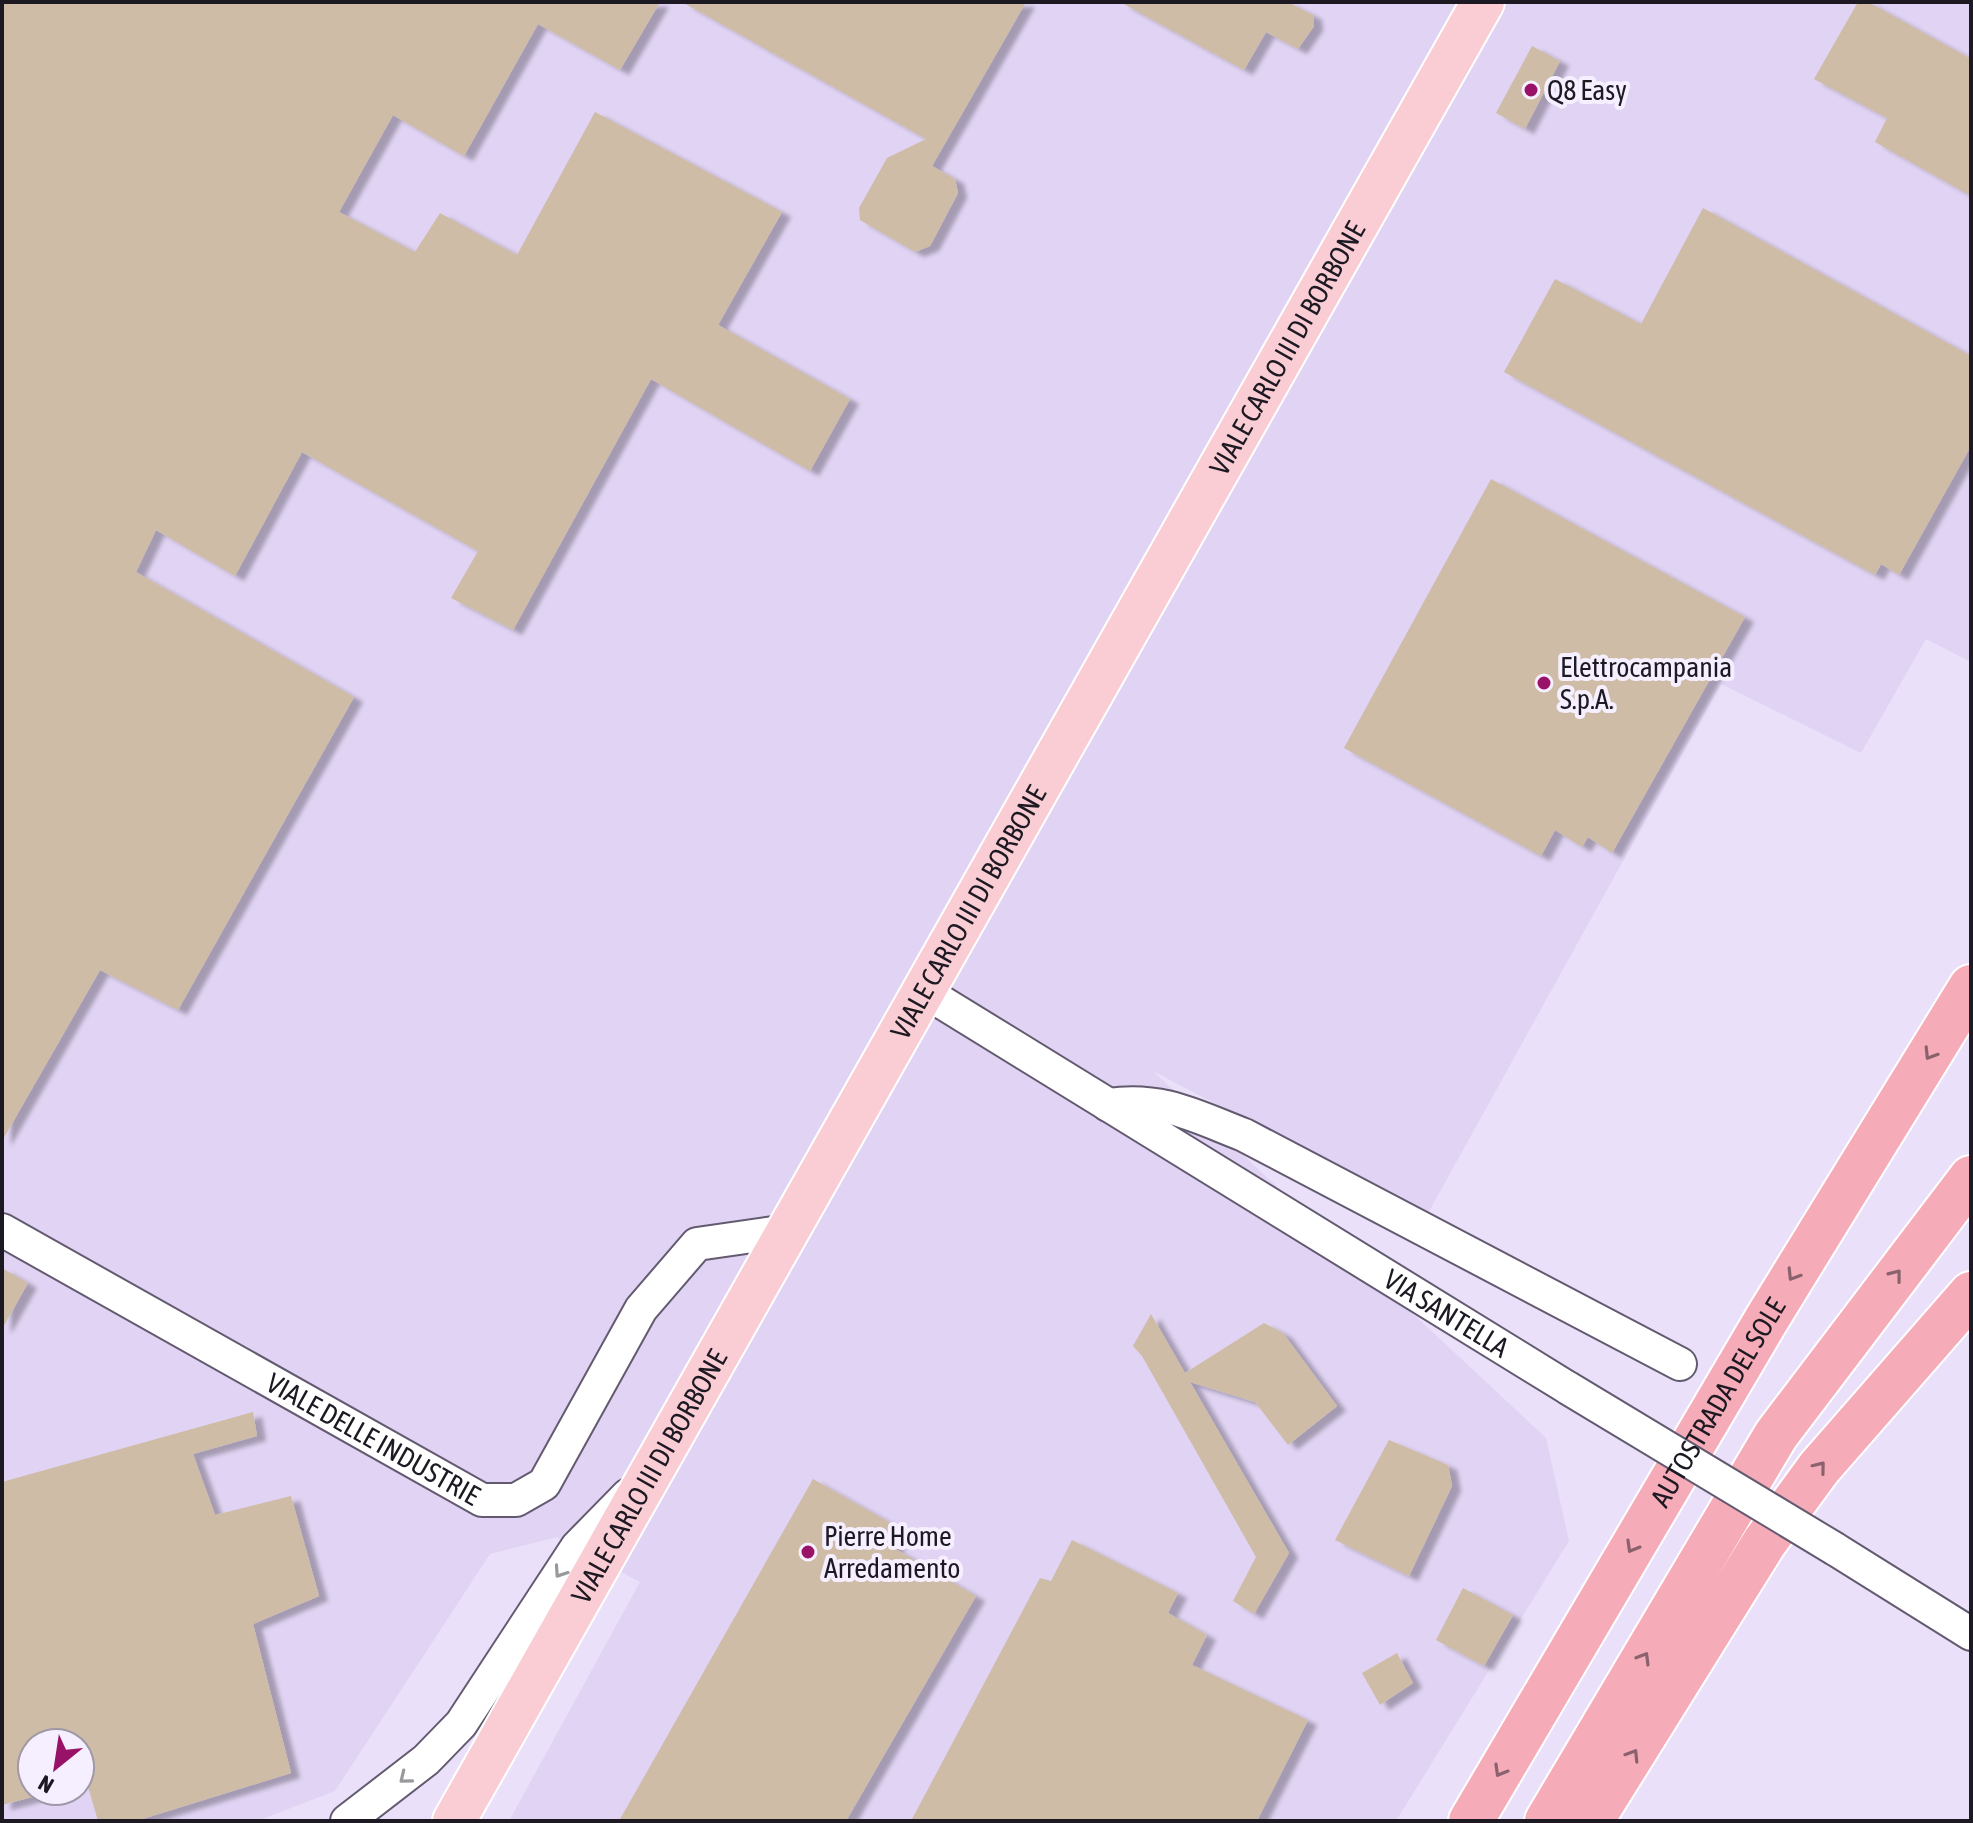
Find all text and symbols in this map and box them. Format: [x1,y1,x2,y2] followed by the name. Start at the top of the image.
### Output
[1547,74,1627,106] place label: Q8 Easy
[1522,81,1540,99] marker: Q8 Easy
[1203,216,1371,481] street label: VIALE CARLO III DI BORBONE
[1560,651,1732,715] place label: Elettrocampania S.p.A.
[1535,674,1553,692] marker: Elettrocampania S.p.A.
[884,780,1052,1045] street label: VIALE CARLO III DI BORBONE
[1924,1045,1940,1060] one-way arrow
[1378,1263,1515,1364] street label: VIA SANTELLA
[1788,1266,1803,1281] one-way arrow
[1887,1269,1901,1284] one-way arrow
[1644,1292,1792,1512] street label: AUTOSTRADA DEL SOLE
[565,1344,733,1609] street label: VIALE CARLO III DI BORBONE
[261,1366,486,1512] street label: VIALE DELLE INDUSTRIE
[1811,1461,1825,1476] one-way arrow
[824,1520,961,1584] place label: Pierre Home Arredamento
[1626,1538,1642,1553] one-way arrow
[799,1543,817,1561] marker: Pierre Home Arredamento
[555,1563,570,1577] one-way arrow
[1634,1652,1650,1667] one-way arrow
[16,1727,96,1807] north arrow
[1624,1749,1639,1764] one-way arrow
[1495,1762,1510,1777] one-way arrow
[399,1768,414,1783] one-way arrow
[34,1770,58,1799] text: N

